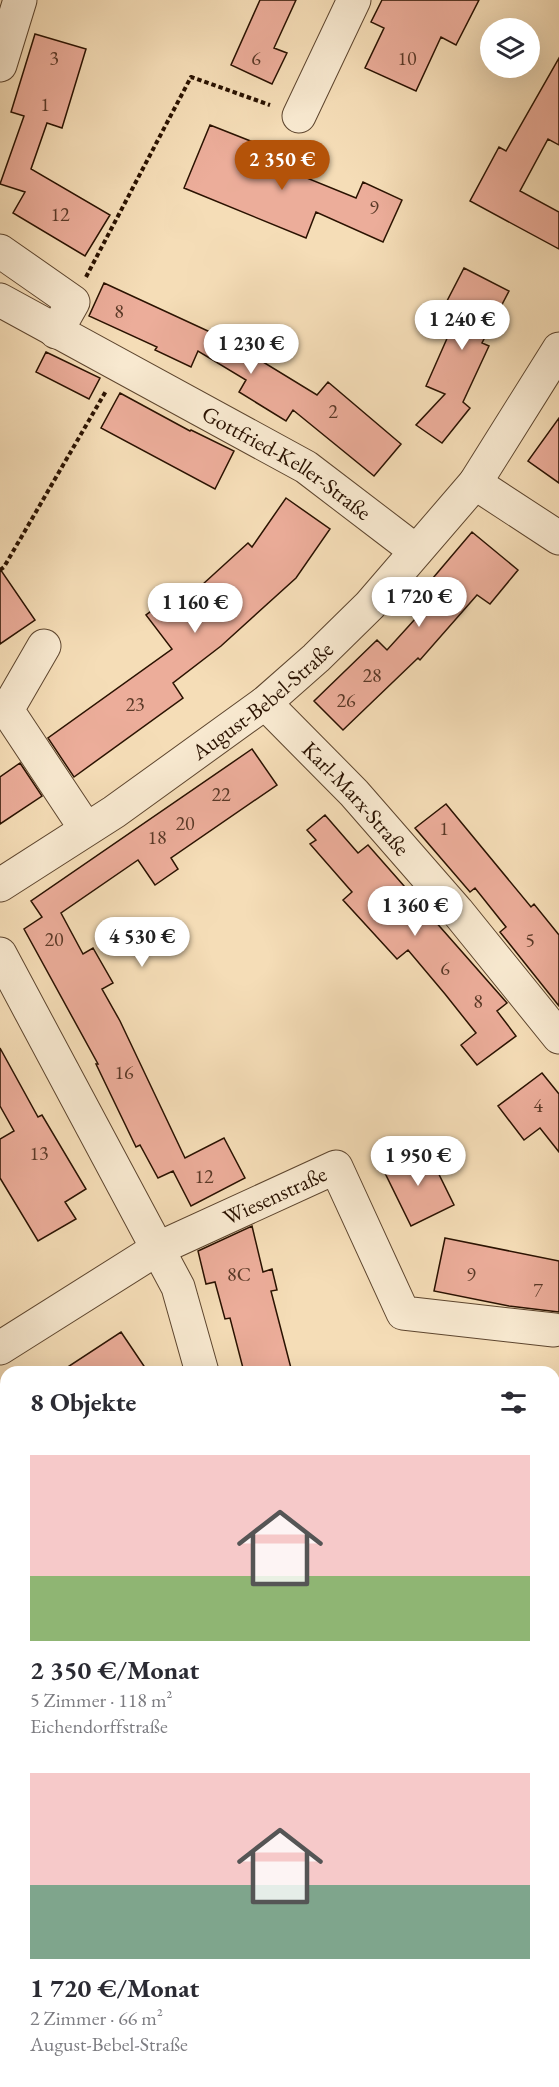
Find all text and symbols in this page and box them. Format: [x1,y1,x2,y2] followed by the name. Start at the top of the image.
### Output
[480,18,540,78] map controls
[480,18,540,78] button: layers
[49,45,59,71] house number: 3
[251,45,261,71] house number: 6
[397,45,417,71] house number: 10
[40,91,50,117] house number: 1
[227,140,337,191] pin: 2 350 €
[249,146,315,172] text: 2 350 €
[369,194,379,220] house number: 9
[50,201,70,227] house number: 12
[114,298,124,324] house number: 8
[407,300,517,351] pin: 1 240 €
[429,306,495,332] text: 1 240 €
[196,324,306,375] pin: 1 230 €
[218,330,284,356] text: 1 230 €
[328,398,338,424] house number: 2
[197,399,378,527] street label: Gottfried-Keller-Straße
[364,577,474,628] pin: 1 720 €
[140,583,250,634] pin: 1 160 €
[386,583,452,609] text: 1 720 €
[162,589,228,615] text: 1 160 €
[185,635,340,767] street label: August-Bebel-Straße
[362,662,382,688] house number: 28
[336,687,356,713] house number: 26
[125,691,145,717] house number: 23
[296,735,417,862] street label: Karl-Marx-Straße
[211,781,231,807] house number: 22
[175,810,195,836] house number: 20
[439,815,449,841] house number: 1
[147,824,167,850] house number: 18
[360,886,470,937] pin: 1 360 €
[382,892,448,918] text: 1 360 €
[87,917,197,968] pin: 4 530 €
[109,923,175,949] text: 4 530 €
[44,926,64,952] house number: 20
[525,927,535,953] house number: 5
[440,955,450,981] house number: 6
[473,988,483,1014] house number: 8
[114,1059,134,1085] house number: 16
[533,1092,543,1118] house number: 4
[363,1136,473,1187] pin: 1 950 €
[29,1140,49,1166] house number: 13
[385,1142,451,1168] text: 1 950 €
[218,1159,331,1231] street label: Wiesenstraße
[194,1163,214,1189] house number: 12
[227,1261,251,1287] house number: 8C
[466,1261,476,1287] house number: 9
[533,1277,543,1303] house number: 7
[30,1385,136,1419] text: 8 Objekte
[497,1386,530,1419] icon: filters
[226,1494,334,1602] icon: home
[30,1653,199,1687] text: 2 350 €/Monat
[30,1687,173,1713] text: 5 Zimmer · 118 m²
[30,1713,168,1739] text: Eichendorffstraße
[226,1812,334,1920] icon: home
[30,1971,199,2005] text: 1 720 €/Monat
[30,2005,163,2031] text: 2 Zimmer · 66 m²
[30,2031,188,2057] text: August-Bebel-Straße

